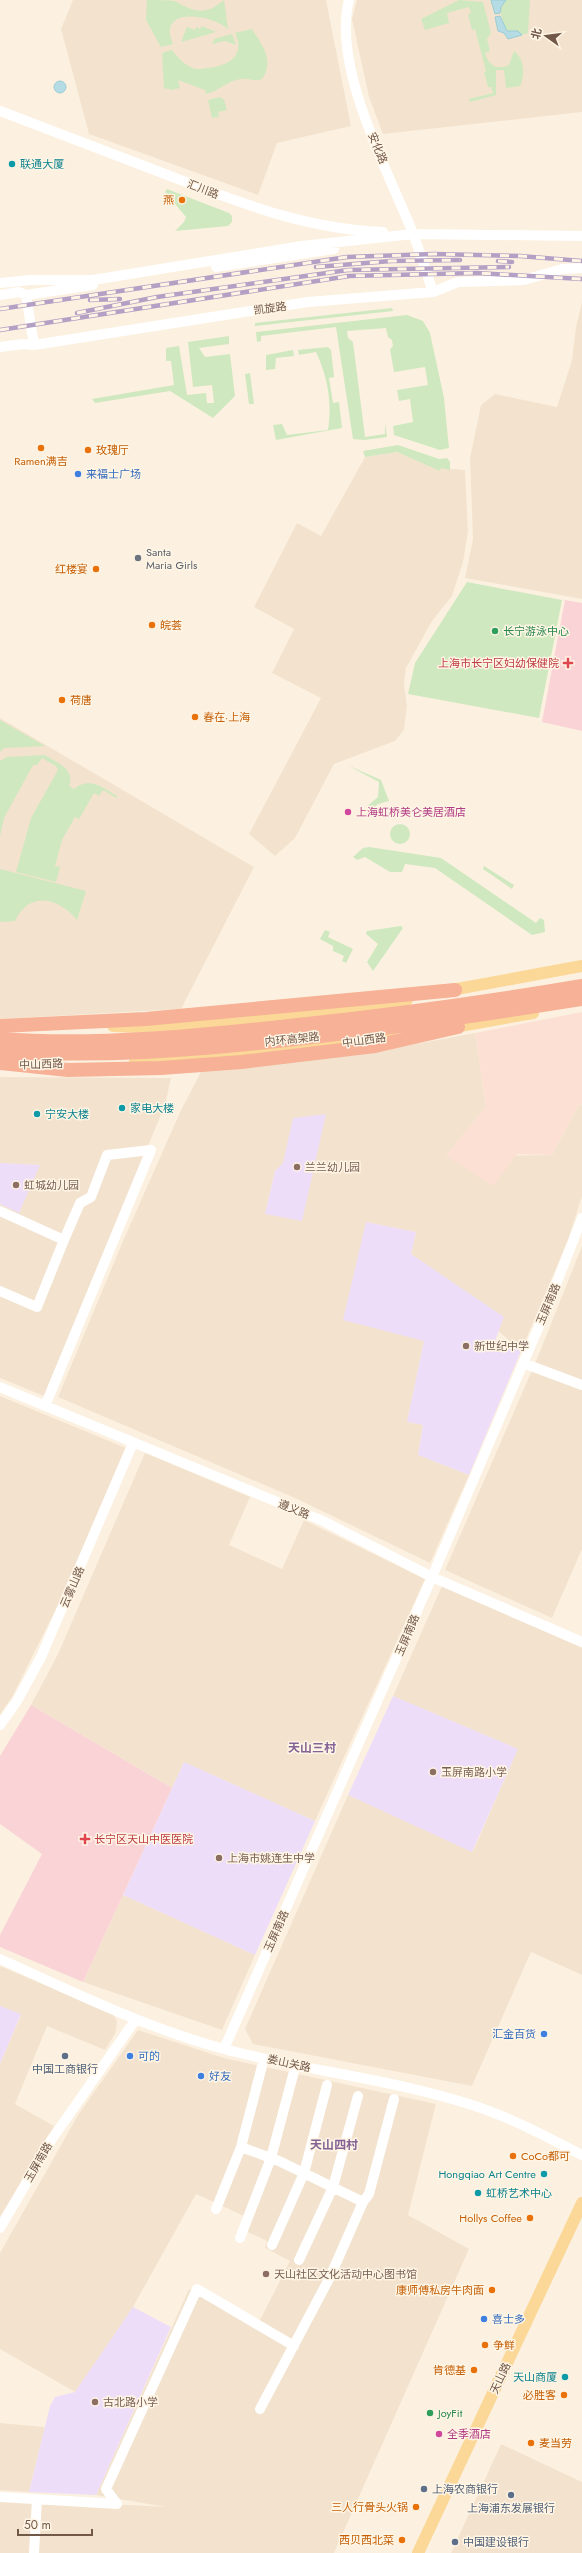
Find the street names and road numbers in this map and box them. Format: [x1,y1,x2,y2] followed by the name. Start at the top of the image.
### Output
[364,130,392,166] street label: 安化路
[185,176,221,202] street label: 汇川路
[253,298,287,318] street label: 凯旋路
[264,1028,320,1050] street label: 内环高架路
[341,1029,387,1051] street label: 中山西路
[19,1055,63,1073] street label: 中山西路
[532,1281,564,1327] street label: 玉屏南路
[276,1495,312,1523] street label: 遵义路
[56,1564,88,1610] street label: 云雾山路
[391,1612,423,1658] street label: 玉屏南路
[260,1908,292,1954] street label: 玉屏南路
[266,2051,312,2075] street label: 娄山关路
[20,2139,56,2185] street label: 玉屏南路
[486,2360,514,2396] street label: 天山路

